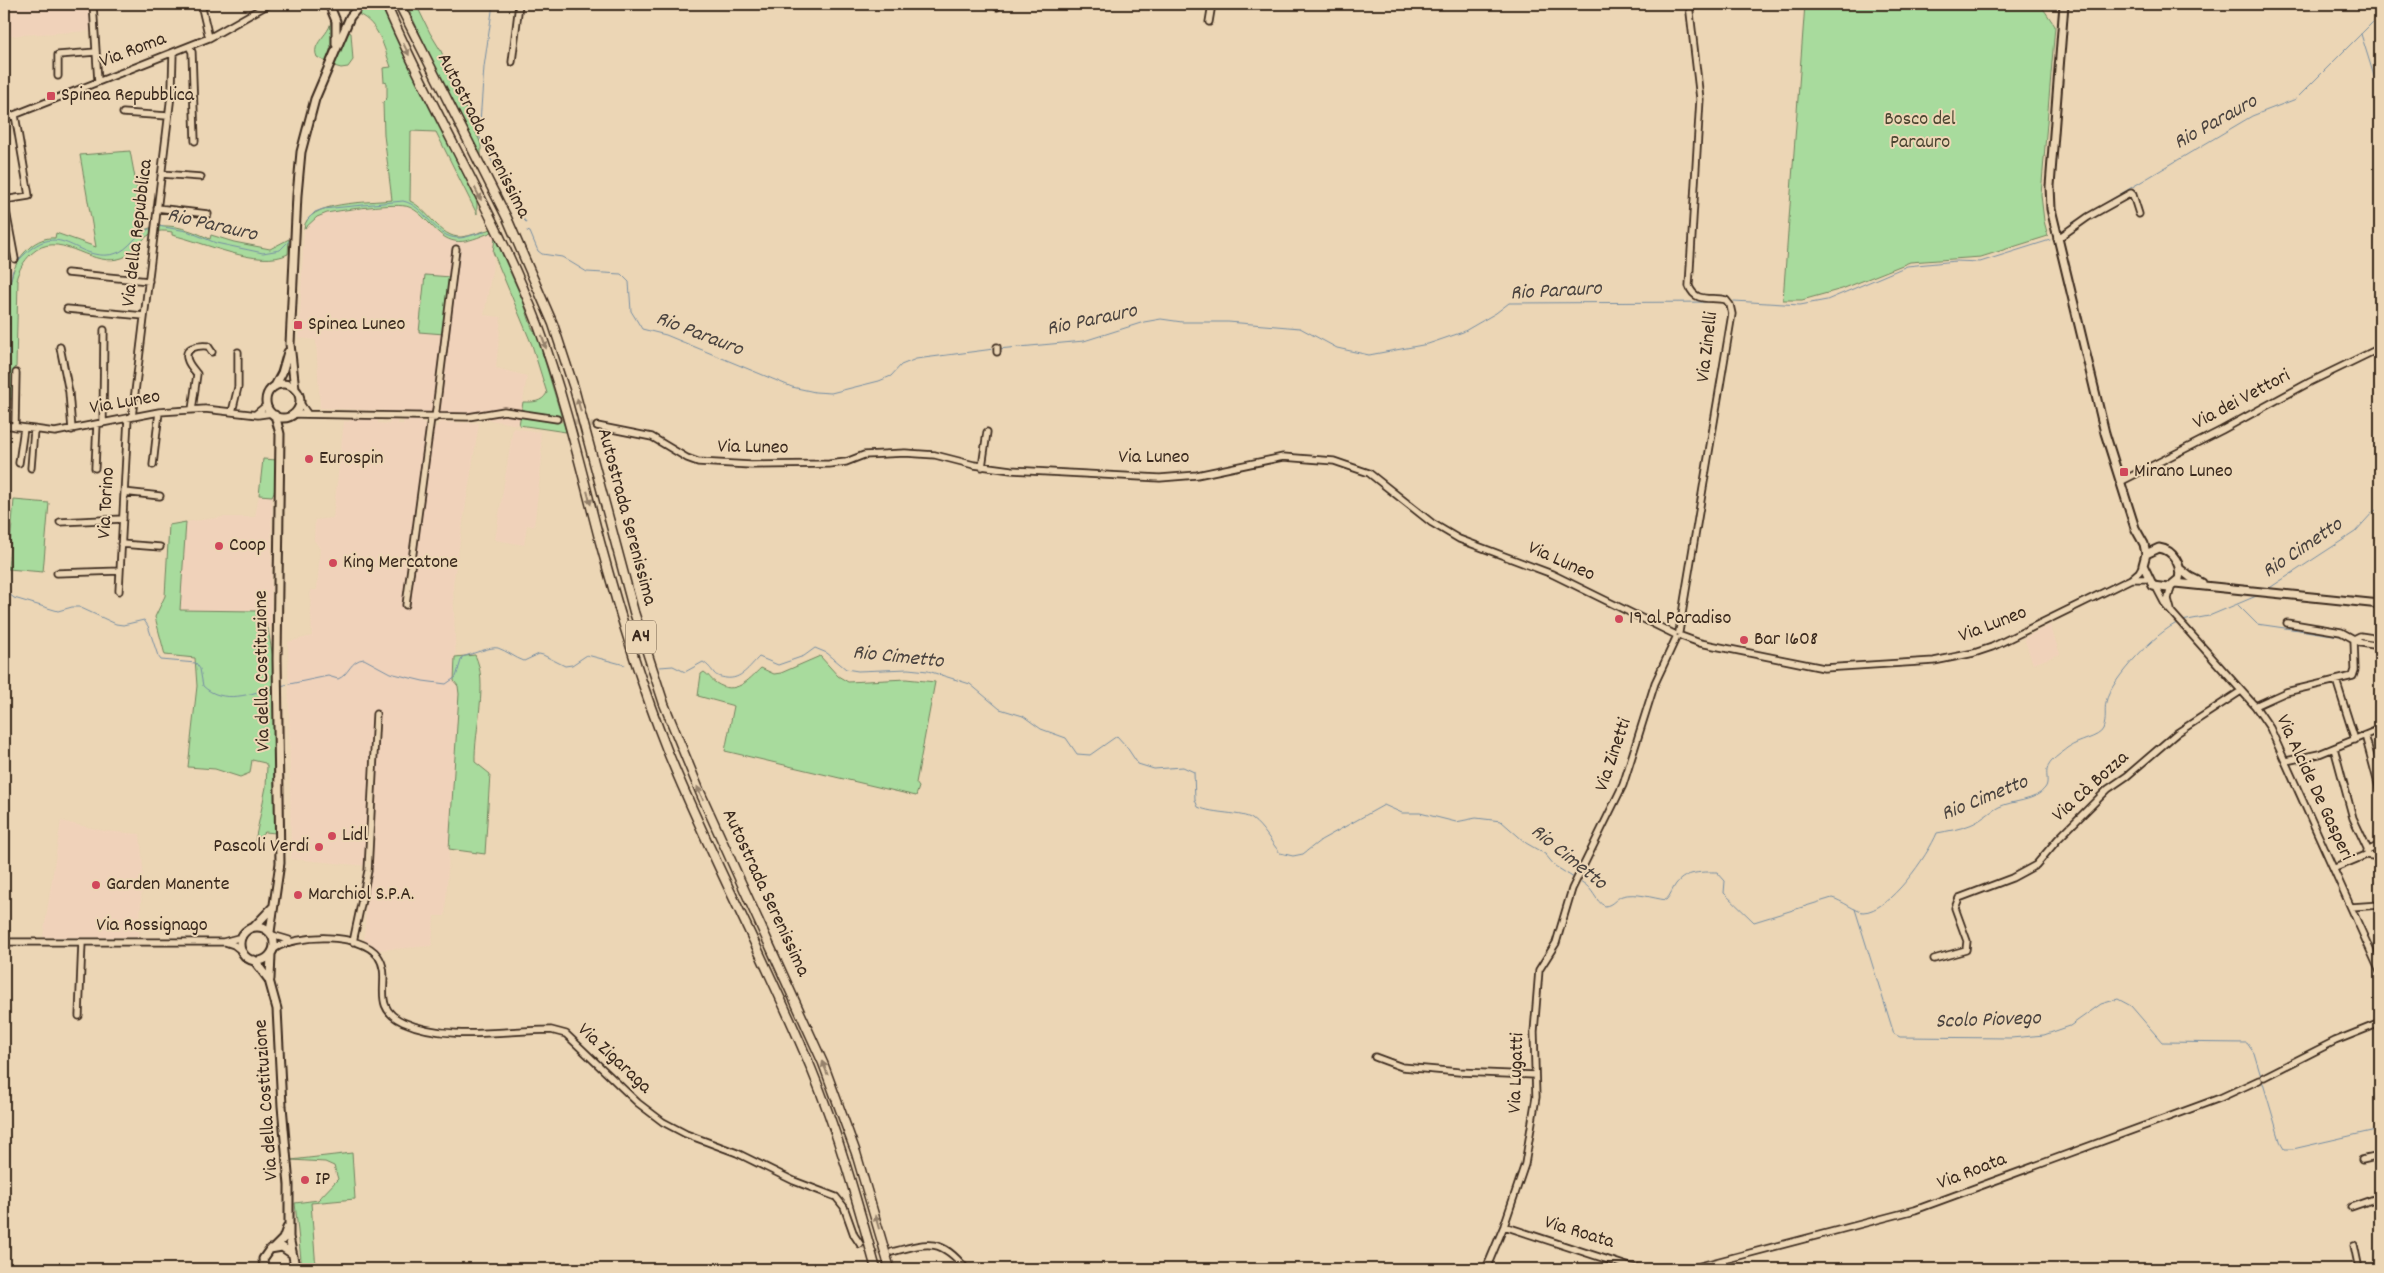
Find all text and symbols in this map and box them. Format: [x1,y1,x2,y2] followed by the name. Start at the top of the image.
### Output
[96,25,171,76] street label: Via Roma
[401,41,410,56] one-way arrow
[429,49,537,224] street label: Autostrada Serenissima
[61,82,195,110] place label: Spinea Repubblica
[2169,87,2265,158] water label: Rio Parauro
[45,90,57,102] marker: Spinea Repubblica
[1884,106,1956,157] park label: Bosco del Parauro
[115,157,161,308] street label: Via della Repubblica
[474,187,482,201] one-way arrow
[164,201,262,251] water label: Rio Parauro
[1510,275,1604,309] water label: Rio Parauro
[1044,296,1141,345] water label: Rio Parauro
[651,305,749,366] water label: Rio Parauro
[1690,310,1726,384] street label: Via Zinelli
[308,311,406,339] place label: Spinea Luneo
[292,319,304,331] marker: Spinea Luneo
[541,335,548,350] one-way arrow
[2188,362,2296,437] street label: Via dei Vettori
[88,383,162,423] street label: Via Luneo
[575,397,583,412] one-way arrow
[589,425,663,609] street label: Autostrada Serenissima
[717,433,789,463] street label: Via Luneo
[1119,444,1190,472] street label: Via Luneo
[319,445,384,473] place label: Eurospin
[303,453,315,465] marker: Eurospin
[2134,458,2233,486] place label: Mirano Luneo
[91,466,123,539] street label: Via Torino
[2118,466,2130,478] marker: Mirano Luneo
[585,491,593,506] one-way arrow
[2257,510,2350,587] water label: Rio Cimetto
[229,532,266,560] place label: Coop
[1523,535,1599,589] street label: Via Luneo
[213,540,225,552] marker: Coop
[343,549,458,577] place label: King Mercatone
[327,557,339,569] marker: King Mercatone
[248,590,278,752] street label: Via della Costituzione
[1955,599,2031,651] street label: Via Luneo
[1629,605,1732,633] place label: 19 al Paradiso
[1613,613,1625,625] marker: 19 al Paradiso
[626,620,656,654] road number: A4
[1754,626,1818,654] place label: Bar 1608
[1738,634,1750,646] marker: Bar 1608
[851,638,946,678] water label: Rio Cimetto
[2268,710,2360,866] street label: Via Alcide De Gasperi
[1588,714,1640,796] street label: Via Zinetti
[2046,745,2136,829] street label: Via Cà Bozza
[1937,767,2034,830] water label: Rio Cimetto
[696,786,704,800] one-way arrow
[714,805,816,982] street label: Autostrada Serenissima
[1523,818,1614,899] water label: Rio Cimetto
[342,822,368,850] place label: Lidl
[326,830,338,842] marker: Lidl
[213,833,309,861] place label: Pascoli Verdi
[313,841,325,853] marker: Pascoli Verdi
[106,871,230,899] place label: Garden Manente
[90,879,102,891] marker: Garden Manente
[308,881,414,909] place label: Marchiol S.P.A.
[292,889,304,901] marker: Marchiol S.P.A.
[96,912,208,940] street label: Via Rossignago
[1935,1004,2043,1038] water label: Scolo Piovego
[571,1017,658,1101] street label: Via Zigaraga
[247,1018,287,1181] street label: Via della Costituzione
[1502,1032,1532,1114] street label: Via Lugatti
[821,1061,829,1076] one-way arrow
[1933,1146,2011,1198] street label: Via Roata
[315,1166,330,1194] place label: IP
[299,1174,311,1186] marker: IP
[1540,1209,1618,1257] street label: Via Roata
[873,1215,881,1230] one-way arrow

